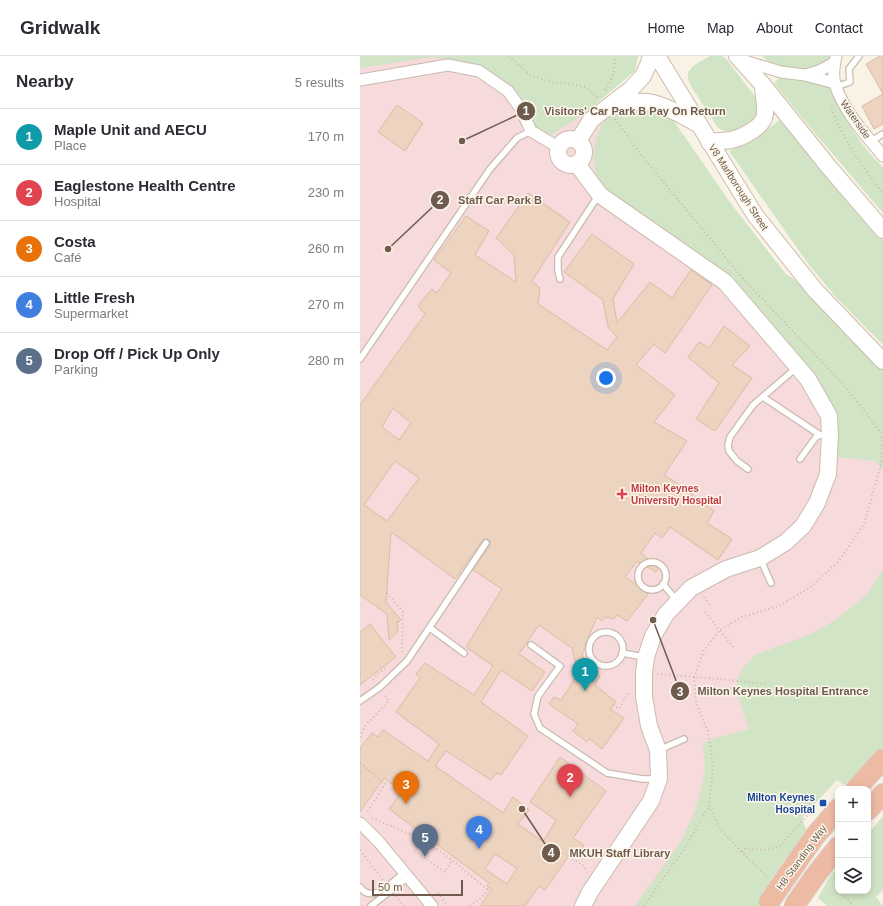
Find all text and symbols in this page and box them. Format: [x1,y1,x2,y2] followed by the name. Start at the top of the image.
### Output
[20,17,100,38] text: Gridwalk
[648,20,685,36] text: Home
[707,20,734,36] text: Map
[756,20,793,36] text: About
[815,20,863,36] text: Contact
[16,72,74,91] text: Nearby
[295,75,344,90] text: 5 results
[838,98,873,141] street label: Waterside
[516,99,734,122] callout: Visitors' Car Park B Pay On Return
[523,104,530,118] text: 1
[544,105,726,117] text: Visitors' Car Park B Pay On Return
[54,121,207,138] text: Maple Unit and AECU
[25,129,33,144] text: 1
[308,129,344,144] text: 170 m
[54,138,87,153] text: Place
[707,142,771,233] street label: V8 Marlborough Street
[54,177,236,194] text: Eaglestone Health Centre
[25,185,33,200] text: 2
[308,185,344,200] text: 230 m
[430,189,550,212] callout: Staff Car Park B
[437,193,444,207] text: 2
[54,194,101,209] text: Hospital
[458,194,542,206] text: Staff Car Park B
[54,233,96,250] text: Costa
[25,241,33,256] text: 3
[308,241,344,256] text: 260 m
[54,250,81,265] text: Café
[54,289,135,306] text: Little Fresh
[25,297,33,312] text: 4
[308,297,344,312] text: 270 m
[54,306,128,321] text: Supermarket
[54,345,220,362] text: Drop Off / Pick Up Only
[25,353,33,368] text: 5
[308,353,344,368] text: 280 m
[54,362,98,377] text: Parking
[596,368,616,388] your location
[631,483,722,506] place label: Milton Keynes University Hospital
[616,488,628,500] marker: Milton Keynes University Hospital
[572,658,598,691] pin: 1
[670,680,877,703] callout: Milton Keynes Hospital Entrance
[677,685,684,699] text: 3
[697,685,869,697] text: Milton Keynes Hospital Entrance
[557,764,583,797] pin: 2
[393,771,419,804] pin: 3
[835,786,871,894] map controls
[835,786,871,822] button: +
[747,792,815,815] place label: Milton Keynes Hospital
[818,798,828,808] marker: Milton Keynes Hospital
[466,816,492,849] pin: 4
[835,822,871,858] button: −
[774,823,829,892] street label: H8 Standing Way
[412,824,438,857] pin: 5
[541,842,678,865] callout: MKUH Staff Library
[548,846,555,860] text: 4
[570,847,671,859] text: MKUH Staff Library
[835,858,871,894] button: layers
[372,878,463,897] scale bar
[378,881,402,893] text: 50 m

